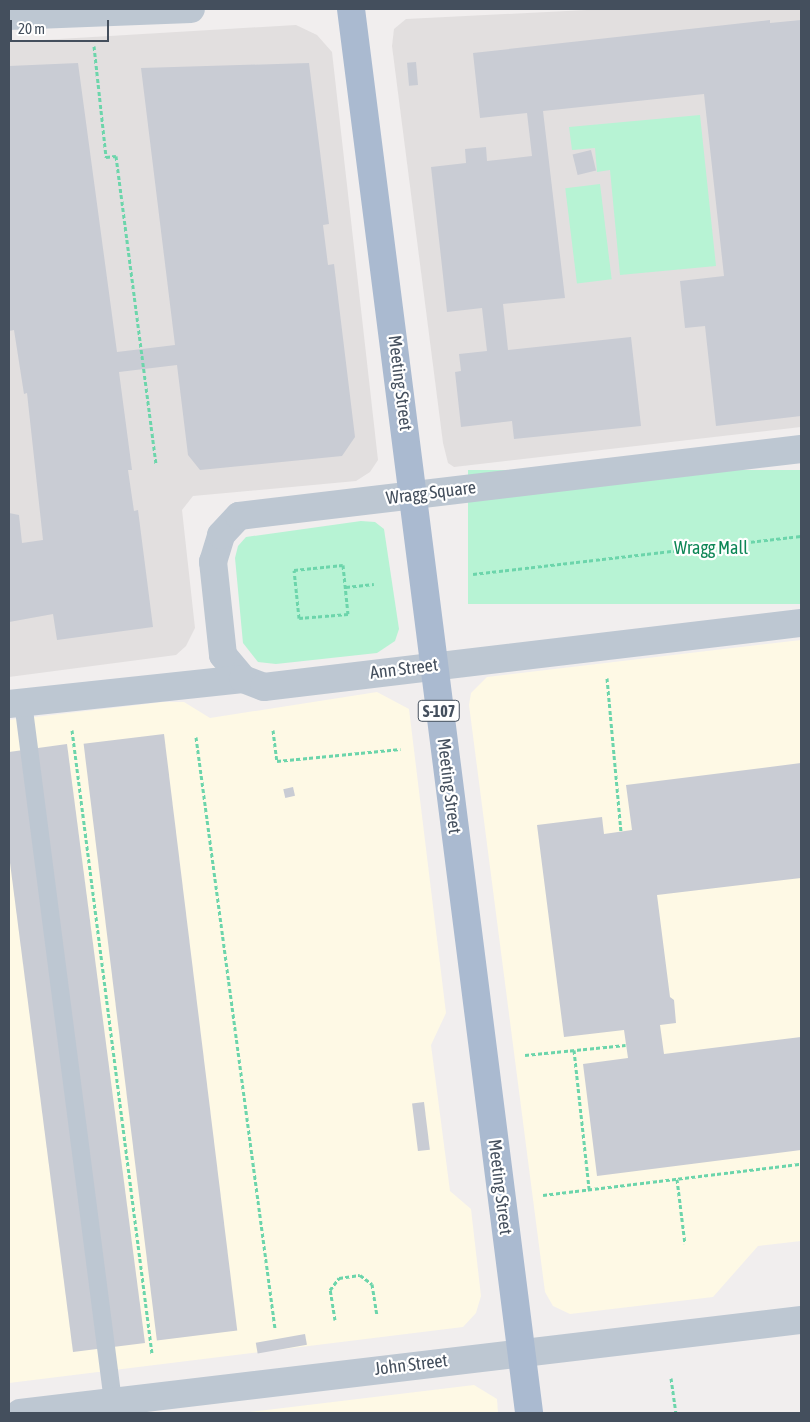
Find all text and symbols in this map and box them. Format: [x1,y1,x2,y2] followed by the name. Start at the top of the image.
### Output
[12,10,111,42] scale bar
[18,20,45,37] text: 20 m
[383,334,417,432] street label: Meeting Street
[385,477,477,509] street label: Wragg Square
[674,537,748,559] park label: Wragg Mall
[369,654,439,684] street label: Ann Street
[418,698,460,724] road number: S-107
[432,737,466,835] street label: Meeting Street
[483,1138,517,1236] street label: Meeting Street
[373,1350,449,1380] street label: John Street

